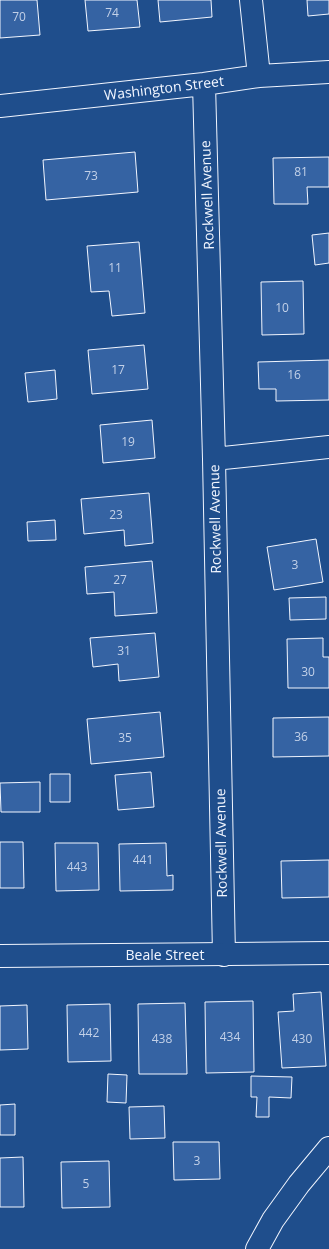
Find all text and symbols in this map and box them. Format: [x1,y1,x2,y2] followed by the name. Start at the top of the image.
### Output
[105,4,119,21] house number: 74
[12,8,26,25] house number: 70
[103,71,225,104] street label: Washington Street
[195,140,218,250] street label: Rockwell Avenue
[294,163,308,180] house number: 81
[84,167,98,184] house number: 73
[108,259,122,276] house number: 11
[275,299,289,316] house number: 10
[111,361,125,378] house number: 17
[287,366,301,383] house number: 16
[121,433,135,450] house number: 19
[204,464,225,574] street label: Rockwell Avenue
[109,506,123,523] house number: 23
[292,556,299,573] house number: 3
[113,571,127,588] house number: 27
[117,642,131,659] house number: 31
[301,663,315,680] house number: 30
[294,728,308,745] house number: 36
[118,729,132,746] house number: 35
[210,788,231,898] street label: Rockwell Avenue
[133,851,153,868] house number: 441
[67,858,87,875] house number: 443
[126,945,204,964] street label: Beale Street
[79,1024,99,1041] house number: 442
[220,1028,240,1045] house number: 434
[152,1030,172,1047] house number: 438
[292,1030,312,1047] house number: 430
[194,1152,201,1169] house number: 3
[83,1175,90,1192] house number: 5

